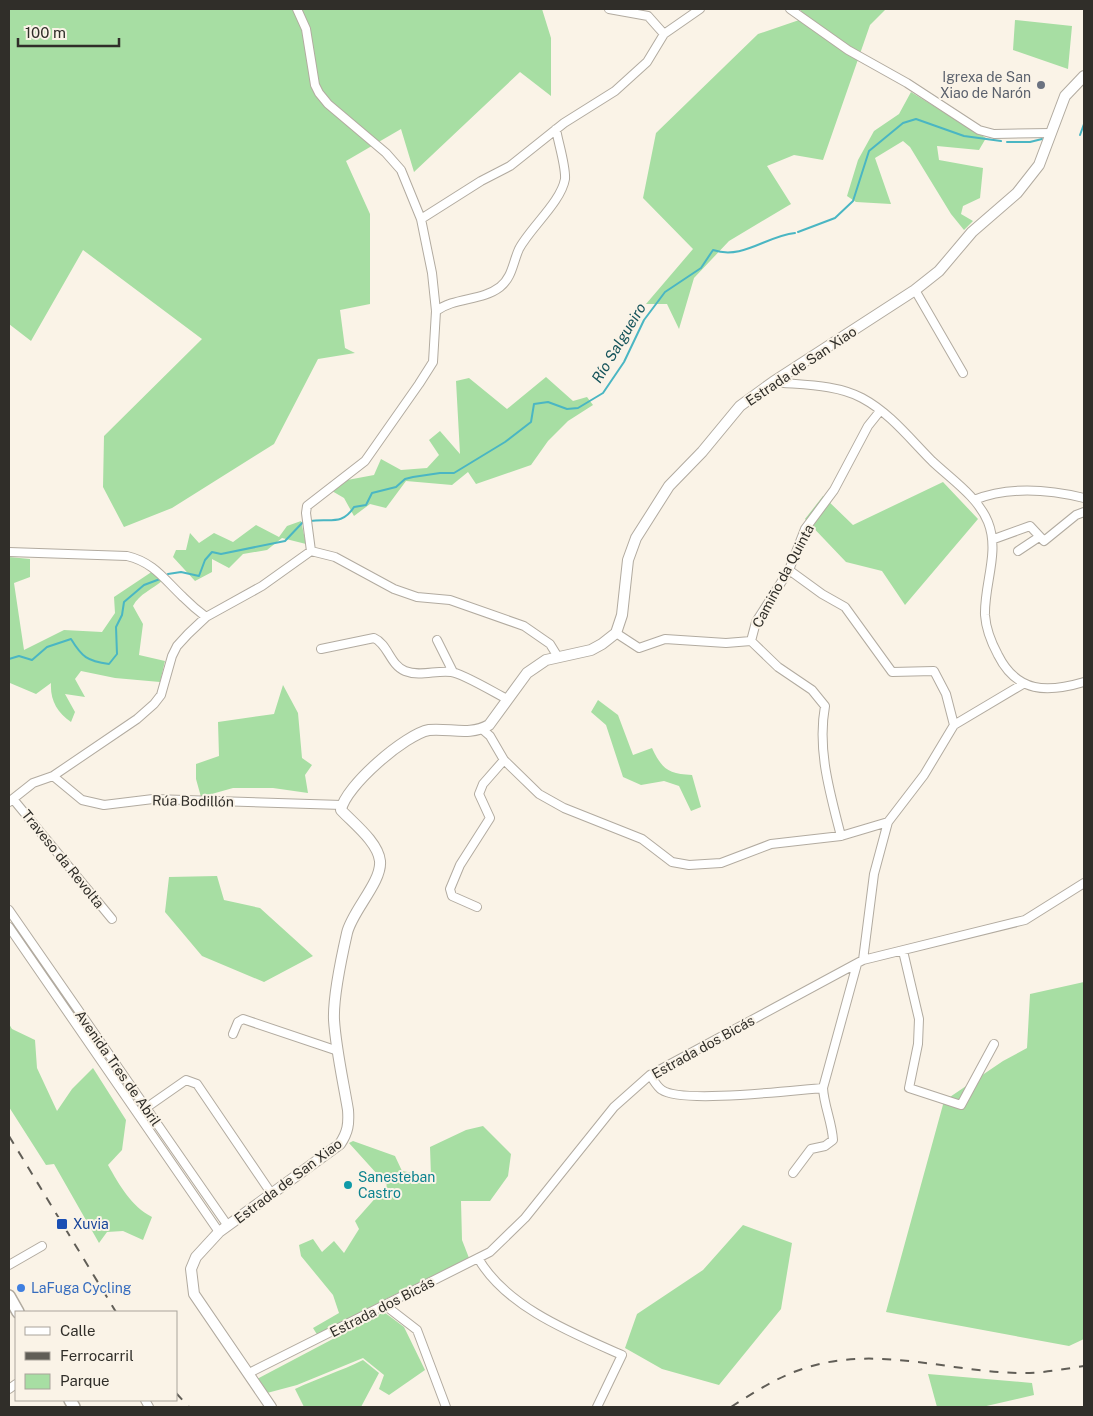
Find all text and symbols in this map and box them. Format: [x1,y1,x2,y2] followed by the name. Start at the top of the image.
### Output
[18,15,119,47] scale bar
[25,24,66,41] text: 100 m
[940,69,1031,101] place label: Igrexa de San Xiao de Narón
[1035,79,1047,91] marker: Igrexa de San Xiao de Narón
[588,300,649,386] water label: Río Salgueiro
[743,323,859,409] street label: Estrada de San Xiao
[749,522,817,630] street label: Camiño da Quinta
[152,792,234,810] street label: Rúa Bodillón
[18,807,108,911] street label: Traveso da Revolta
[72,1007,164,1129] street label: Avenida Tres de Abril
[649,1012,757,1082] street label: Estrada dos Bicás
[231,1135,345,1227] street label: Estrada de San Xiao
[358,1169,435,1201] place label: Sanesteban Castro
[342,1179,354,1191] marker: Sanesteban Castro
[73,1216,109,1232] place label: Xuvia
[55,1217,69,1231] marker: Xuvia
[327,1274,437,1340] street label: Estrada dos Bicás
[31,1280,132,1296] place label: LaFuga Cycling
[15,1282,27,1294] marker: LaFuga Cycling
[15,1311,178,1401] legend
[60,1322,96,1339] text: Calle
[60,1347,134,1364] text: Ferrocarril
[60,1372,110,1389] text: Parque

